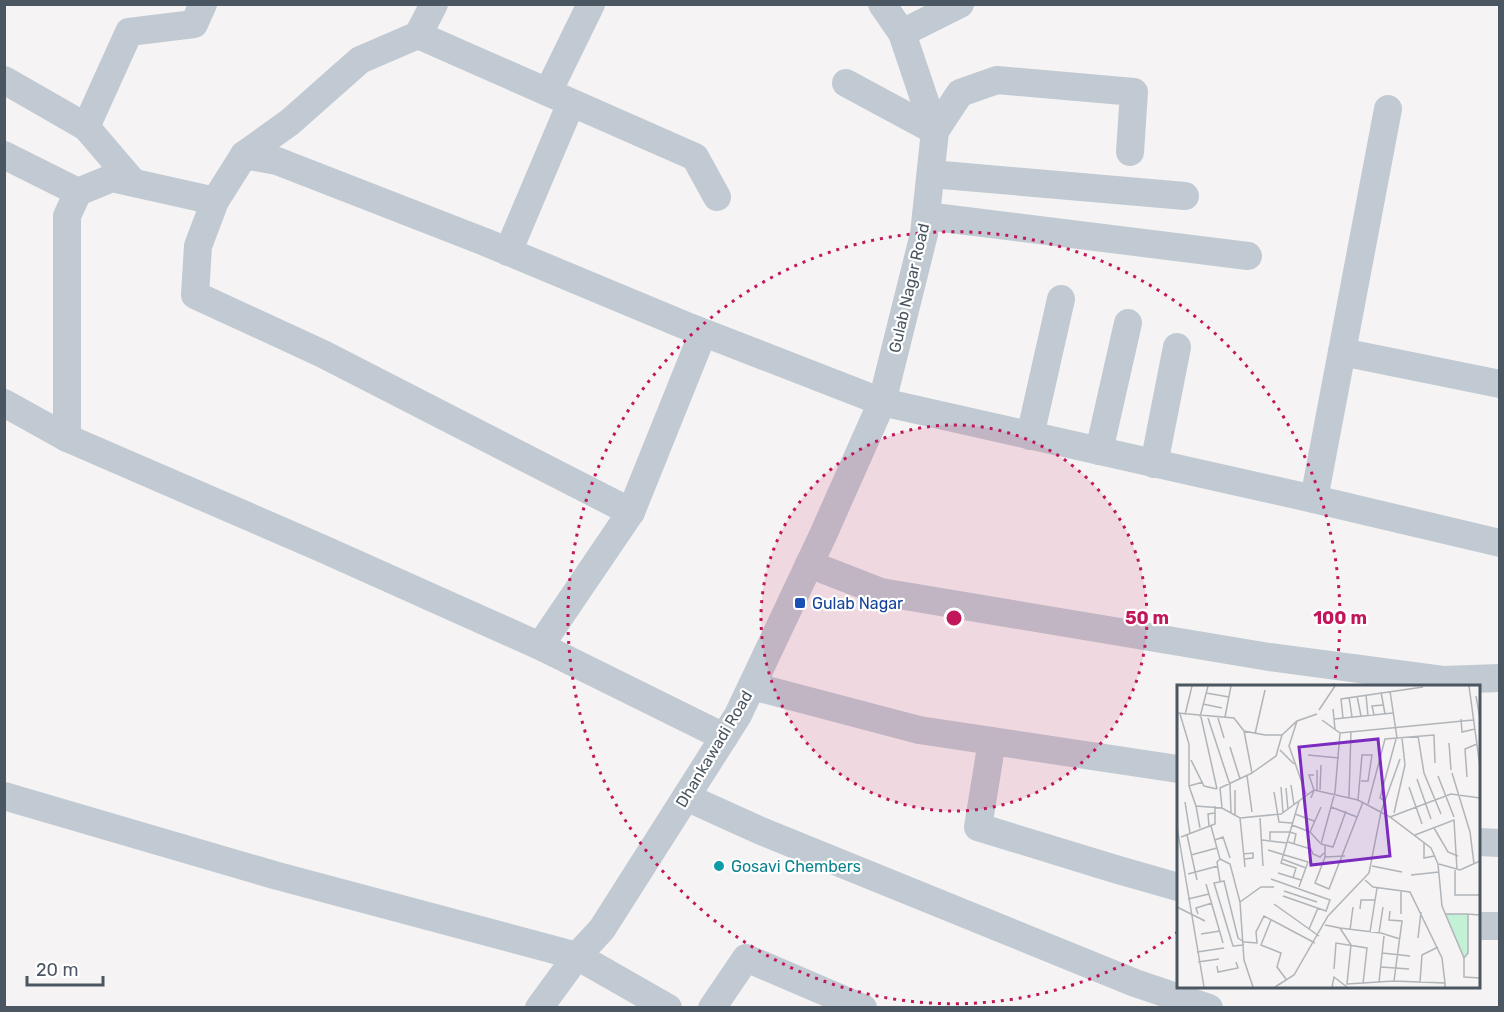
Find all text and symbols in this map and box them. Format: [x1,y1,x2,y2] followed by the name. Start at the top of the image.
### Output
[885,221,933,355] street label: Gulab Nagar Road
[812,594,903,613] place label: Gulab Nagar
[793,596,807,610] marker: Gulab Nagar
[1125,607,1169,629] text: 50 m
[1313,607,1367,629] text: 100 m
[944,608,964,628] centre of rings
[1177,685,1480,988] inset map
[672,687,756,811] street label: Dhankawadi Road
[731,857,861,876] place label: Gosavi Chembers
[712,859,726,873] marker: Gosavi Chembers
[27,949,104,987] scale bar
[36,959,78,981] text: 20 m

